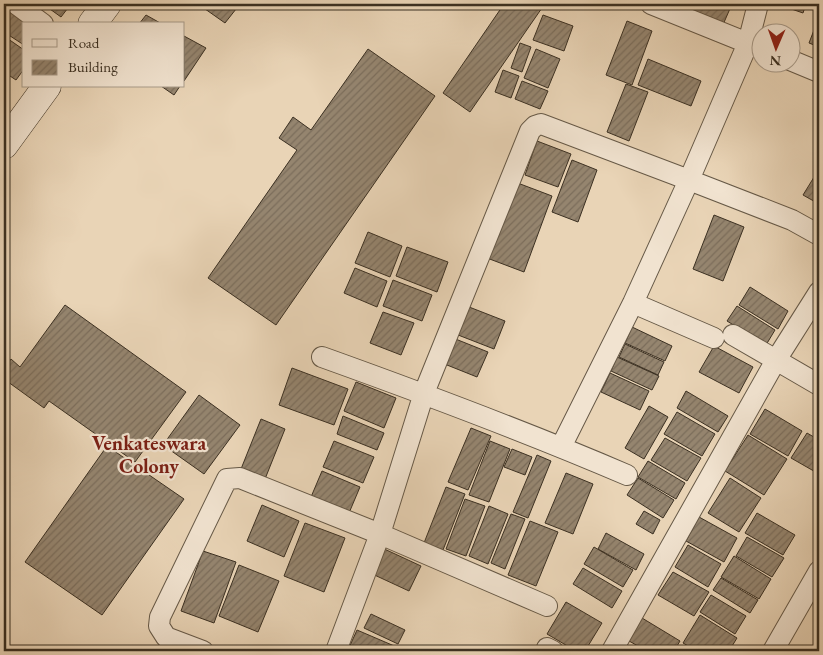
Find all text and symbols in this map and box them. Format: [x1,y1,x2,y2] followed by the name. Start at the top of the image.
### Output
[22,22,185,88] legend
[750,22,800,72] north arrow
[68,33,100,52] text: Road
[769,52,782,70] text: N
[68,57,118,76] text: Building
[92,430,207,479] district label: Venkateswara Colony

